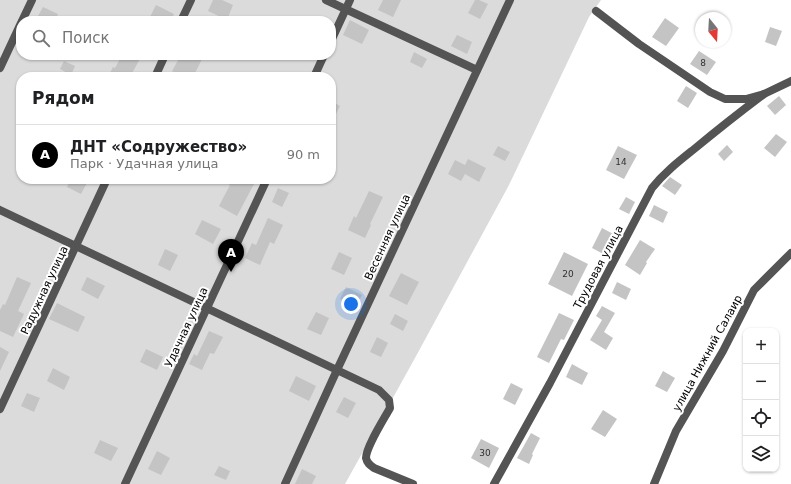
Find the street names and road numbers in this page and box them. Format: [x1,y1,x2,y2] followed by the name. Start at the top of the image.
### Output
[362,192,413,282] street label: Весенняя улица
[570,223,626,312] street label: Трудовая улица
[18,244,71,337] street label: Радужная улица
[162,285,211,369] street label: Удачная улица
[670,293,745,414] street label: улица Нижний Салаир

